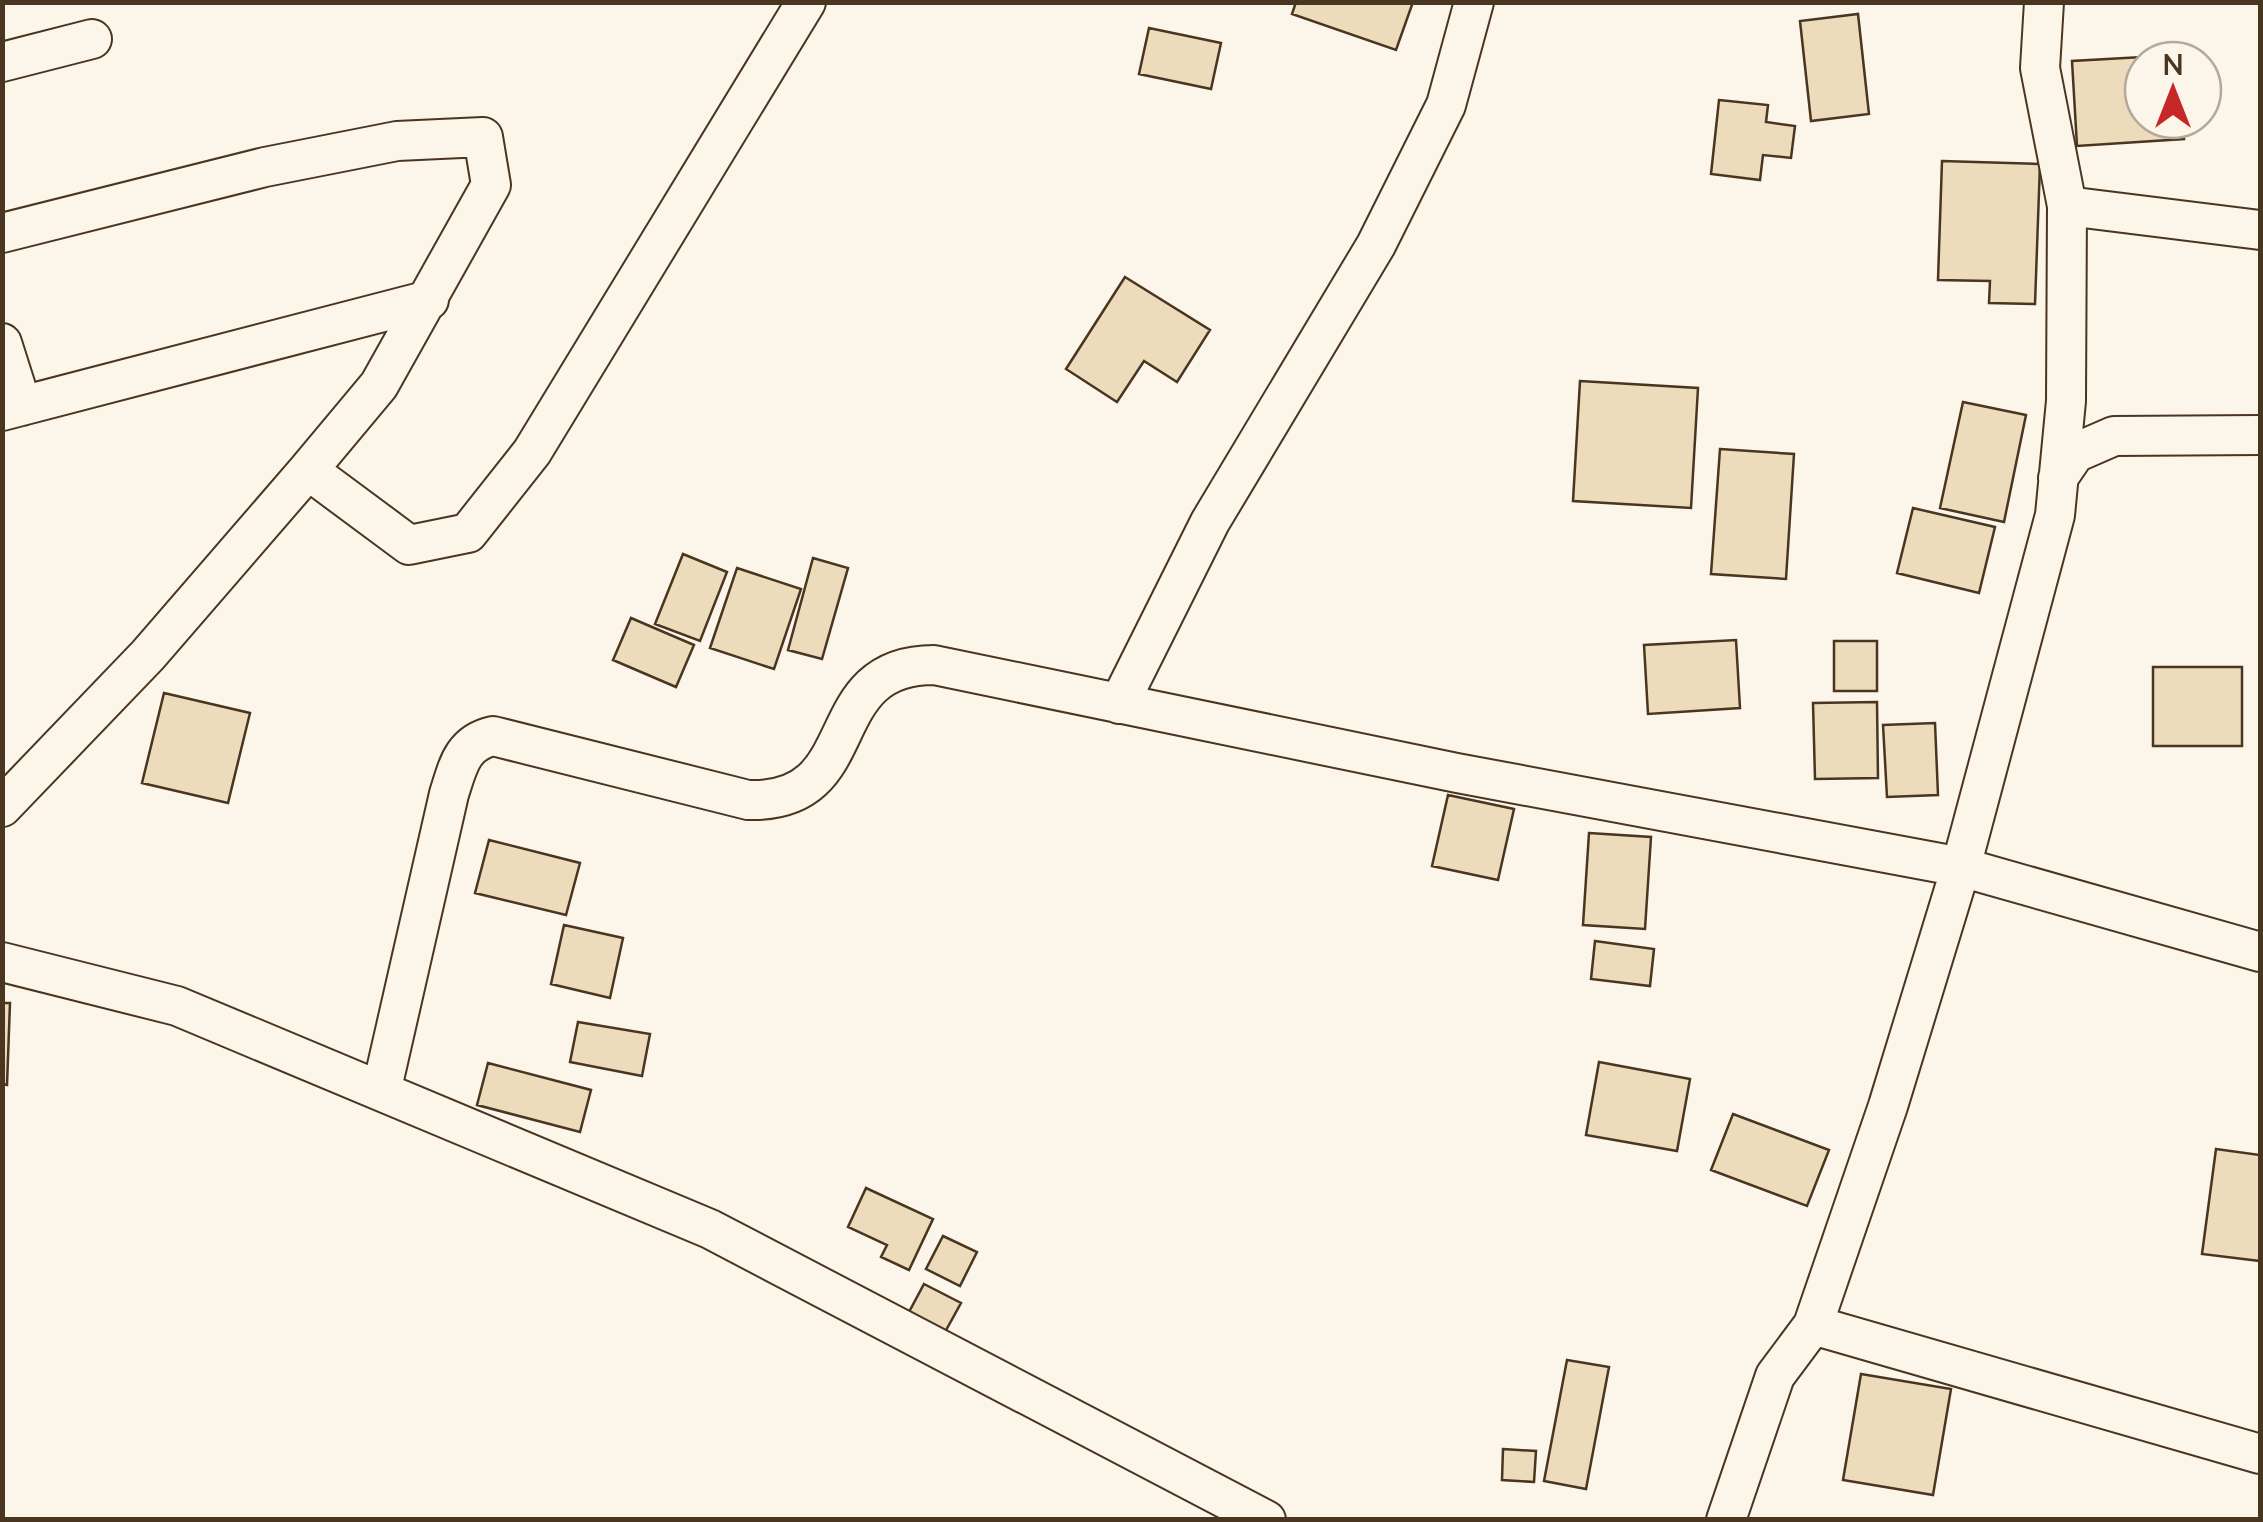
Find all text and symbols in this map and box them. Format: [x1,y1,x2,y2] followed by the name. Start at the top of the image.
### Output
[2123,40,2223,140] north arrow
[2162,47,2184,82] text: N

